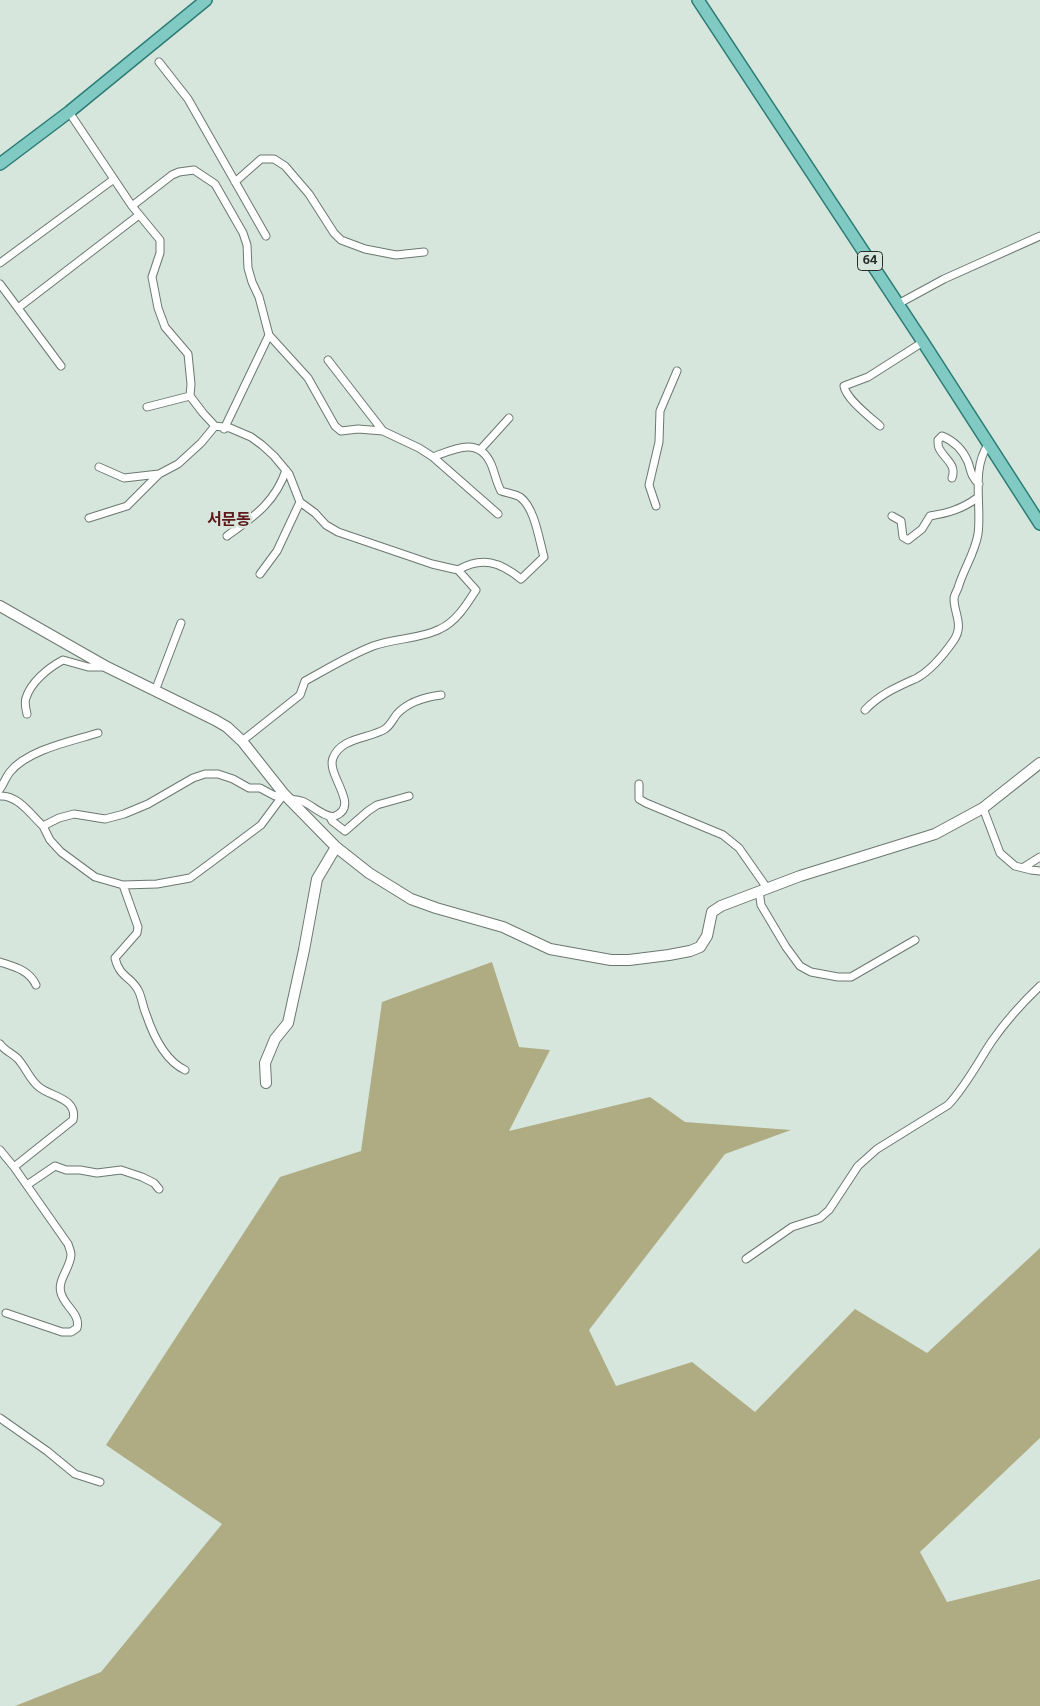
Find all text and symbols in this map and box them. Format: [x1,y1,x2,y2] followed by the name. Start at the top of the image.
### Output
[858,252,882,270] road number: 64
[207,511,251,531] district label: 서문동

